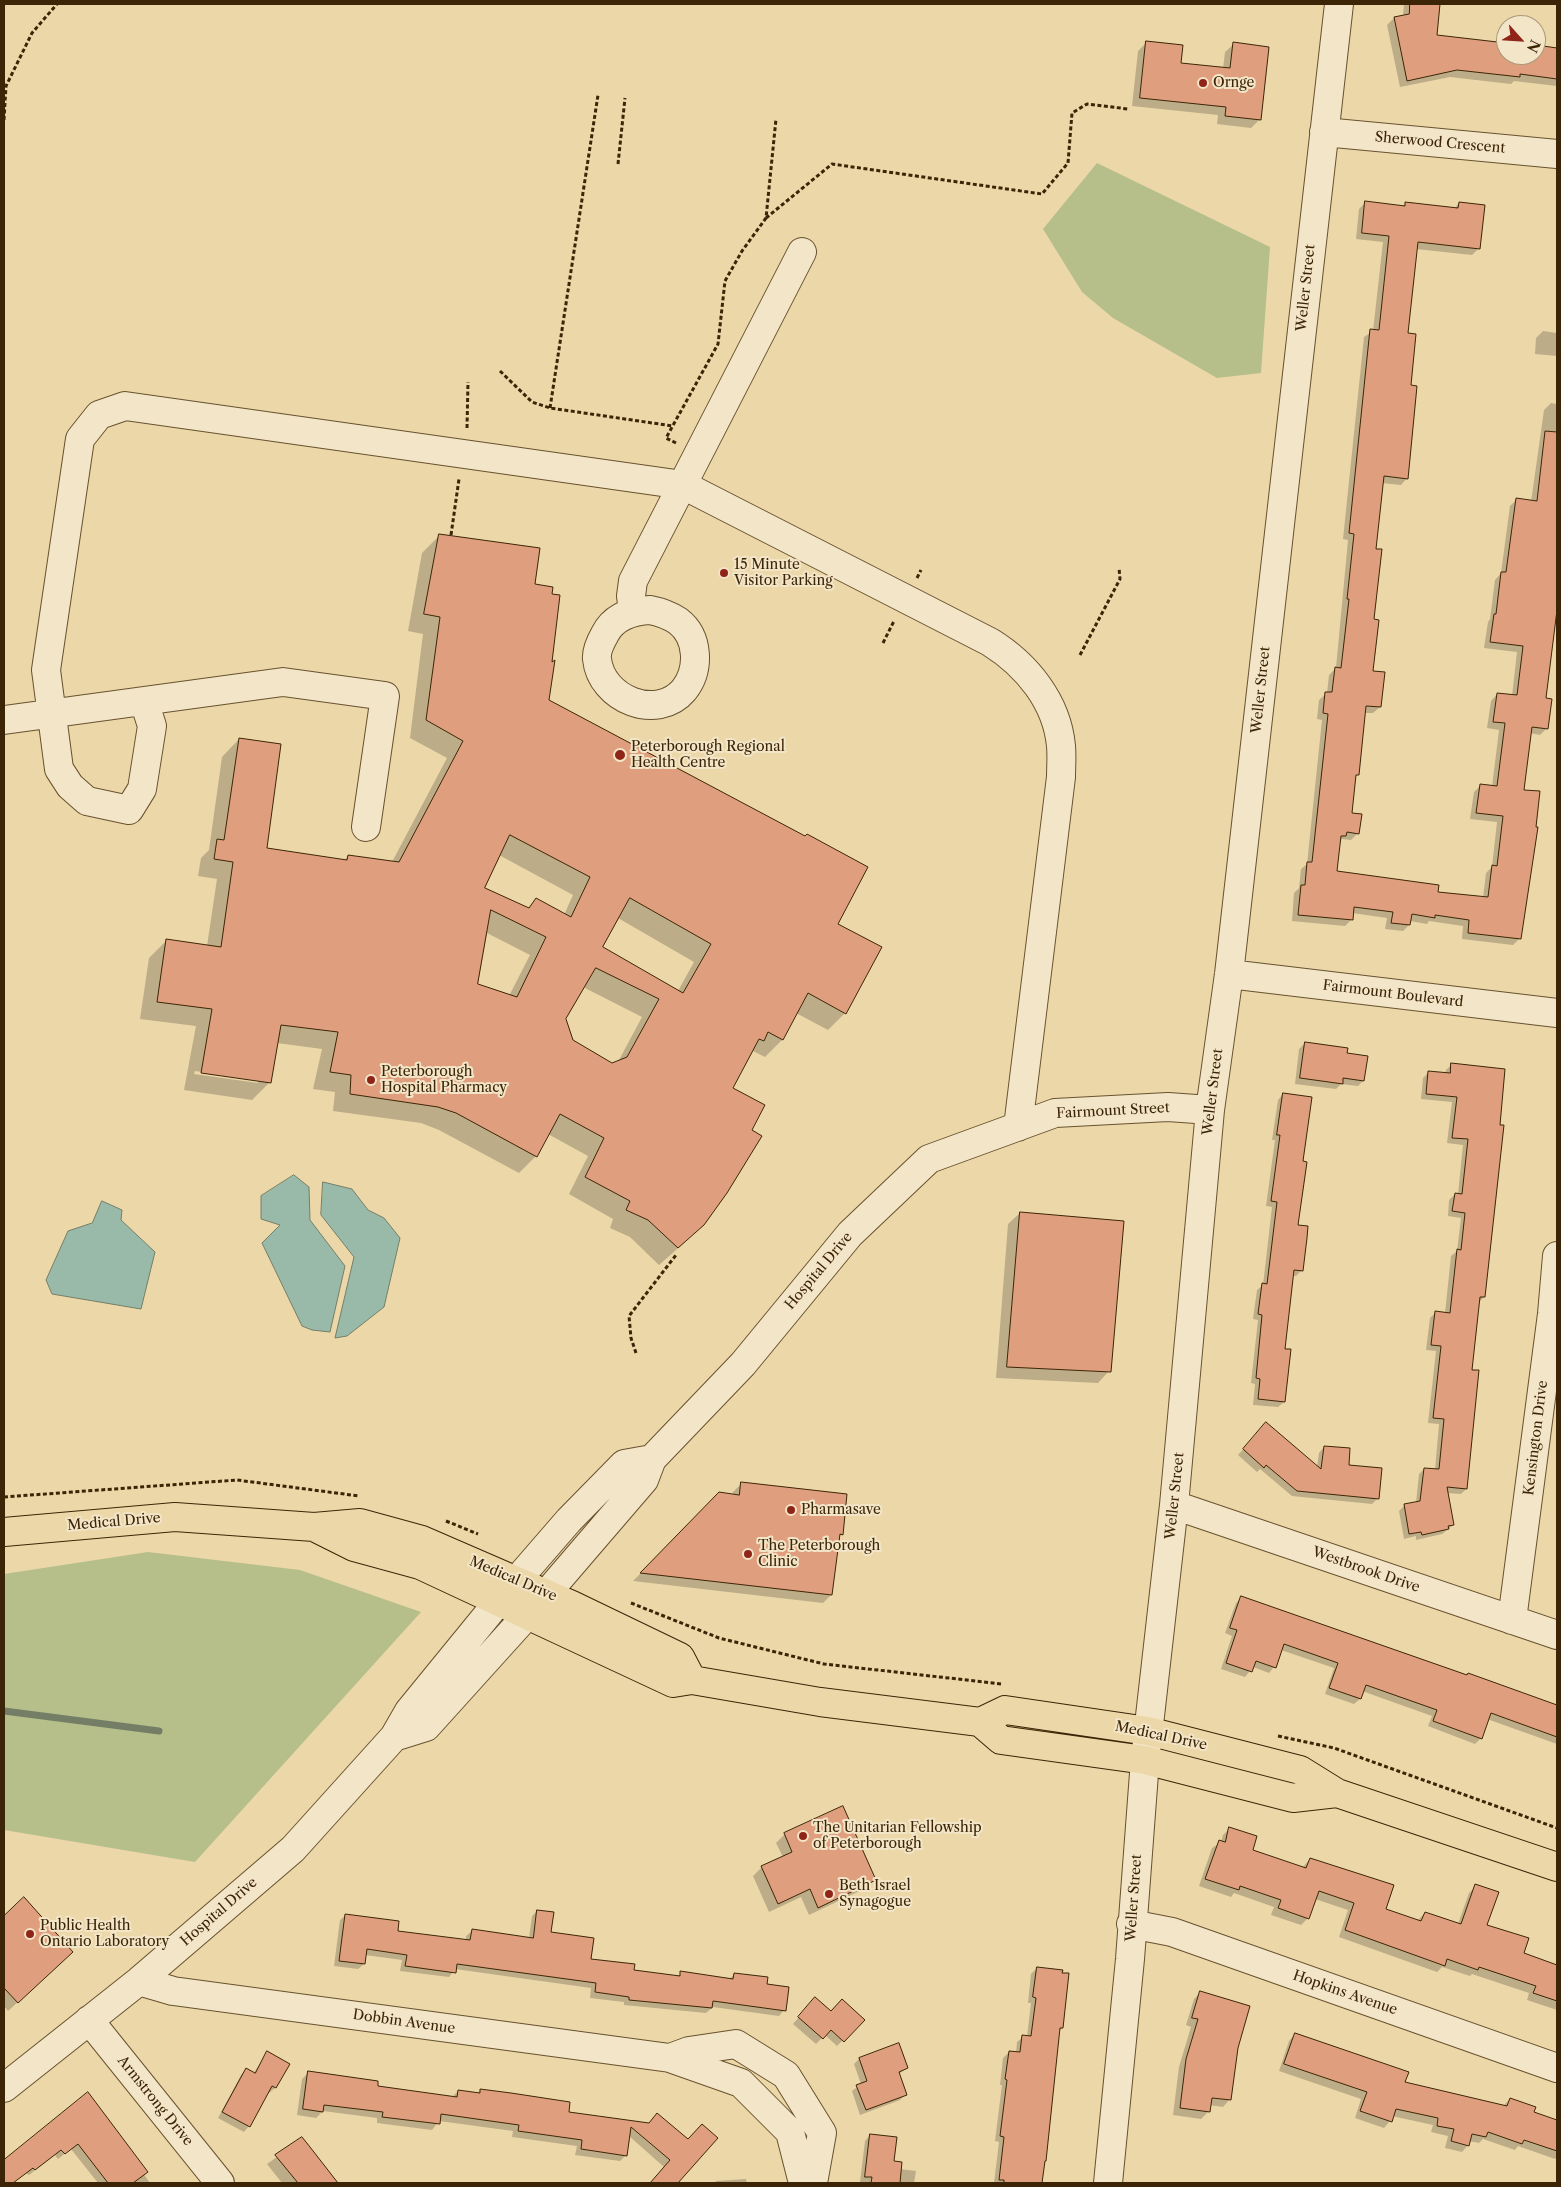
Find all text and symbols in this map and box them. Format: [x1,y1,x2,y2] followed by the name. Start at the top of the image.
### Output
[1496,15,1546,65] north arrow
[1523,37,1544,56] text: N
[1213,75,1254,91] place label: Ornge
[1197,77,1209,89] marker: Ornge
[1374,129,1506,157] street label: Sherwood Crescent
[1293,244,1319,332] street label: Weller Street
[734,557,833,590] place label: 15 Minute Visitor Parking
[718,567,730,579] marker: 15 Minute Visitor Parking
[1248,646,1274,734] street label: Weller Street
[631,739,785,772] place label: Peterborough Regional Health Centre
[613,748,627,762] marker: Peterborough Regional Health Centre
[1322,977,1464,1011] street label: Fairmount Boulevard
[1199,1048,1227,1136] street label: Weller Street
[381,1064,507,1096] place label: Peterborough Hospital Pharmacy
[365,1074,377,1086] marker: Peterborough Hospital Pharmacy
[1056,1100,1170,1122] street label: Fairmount Street
[782,1229,856,1313] street label: Hospital Drive
[1521,1379,1551,1497] street label: Kensington Drive
[1162,1452,1188,1540] street label: Weller Street
[801,1502,881,1518] place label: Pharmasave
[785,1504,797,1516] marker: Pharmasave
[67,1510,161,1534] street label: Medical Drive
[758,1538,880,1570] place label: The Peterborough Clinic
[1310,1544,1422,1596] street label: Westbrook Drive
[742,1548,754,1560] marker: The Peterborough Clinic
[467,1553,559,1605] street label: Medical Drive
[1114,1718,1208,1754] street label: Medical Drive
[813,1820,982,1852] place label: The Unitarian Fellowship of Peterborough
[797,1830,809,1842] marker: The Unitarian Fellowship of Peterborough
[1123,1854,1145,1942] street label: Weller Street
[177,1874,261,1950] street label: Hospital Drive
[839,1878,911,1910] place label: Beth Israel Synagogue
[823,1888,835,1900] marker: Beth Israel Synagogue
[40,1918,169,1950] place label: Public Health Ontario Laboratory
[24,1928,36,1940] marker: Public Health Ontario Laboratory
[1290,1967,1400,2019] street label: Hopkins Avenue
[352,2006,456,2038] street label: Dobbin Avenue
[114,2053,196,2149] street label: Armstrong Drive

